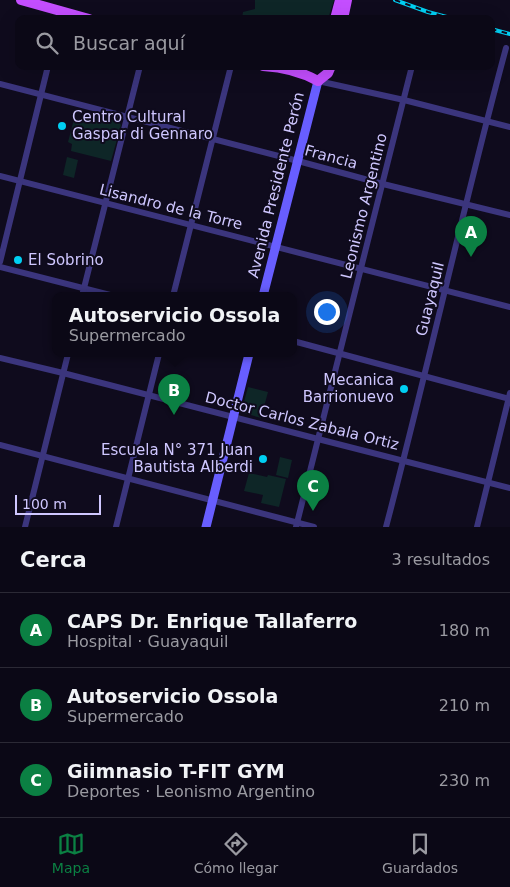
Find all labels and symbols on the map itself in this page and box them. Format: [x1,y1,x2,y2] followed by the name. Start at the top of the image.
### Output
[244,90,308,280] street label: Avenida Presidente Perón
[72,108,213,143] place label: Centro Cultural Gaspar di Gennaro
[56,120,68,132] marker: Centro Cultural Gaspar di Gennaro
[337,131,391,281] street label: Leonismo Argentino
[303,141,359,173] street label: Francia
[98,181,244,233] street label: Lisandro de la Torre
[455,216,487,257] pin: A
[28,251,104,269] place label: El Sobrino
[12,254,24,266] marker: El Sobrino
[412,260,448,338] street label: Guayaquil
[314,299,340,325] your location
[303,371,394,406] place label: Mecanica Barrionuevo
[158,374,190,415] pin: B
[398,383,410,395] marker: Mecanica Barrionuevo
[203,388,401,454] street label: Doctor Carlos Zabala Ortiz
[101,441,253,476] place label: Escuela N° 371 Juan Bautista Alberdi
[257,453,269,465] marker: Escuela N° 371 Juan Bautista Alberdi
[297,470,329,511] pin: C
[15,492,101,515] scale bar

